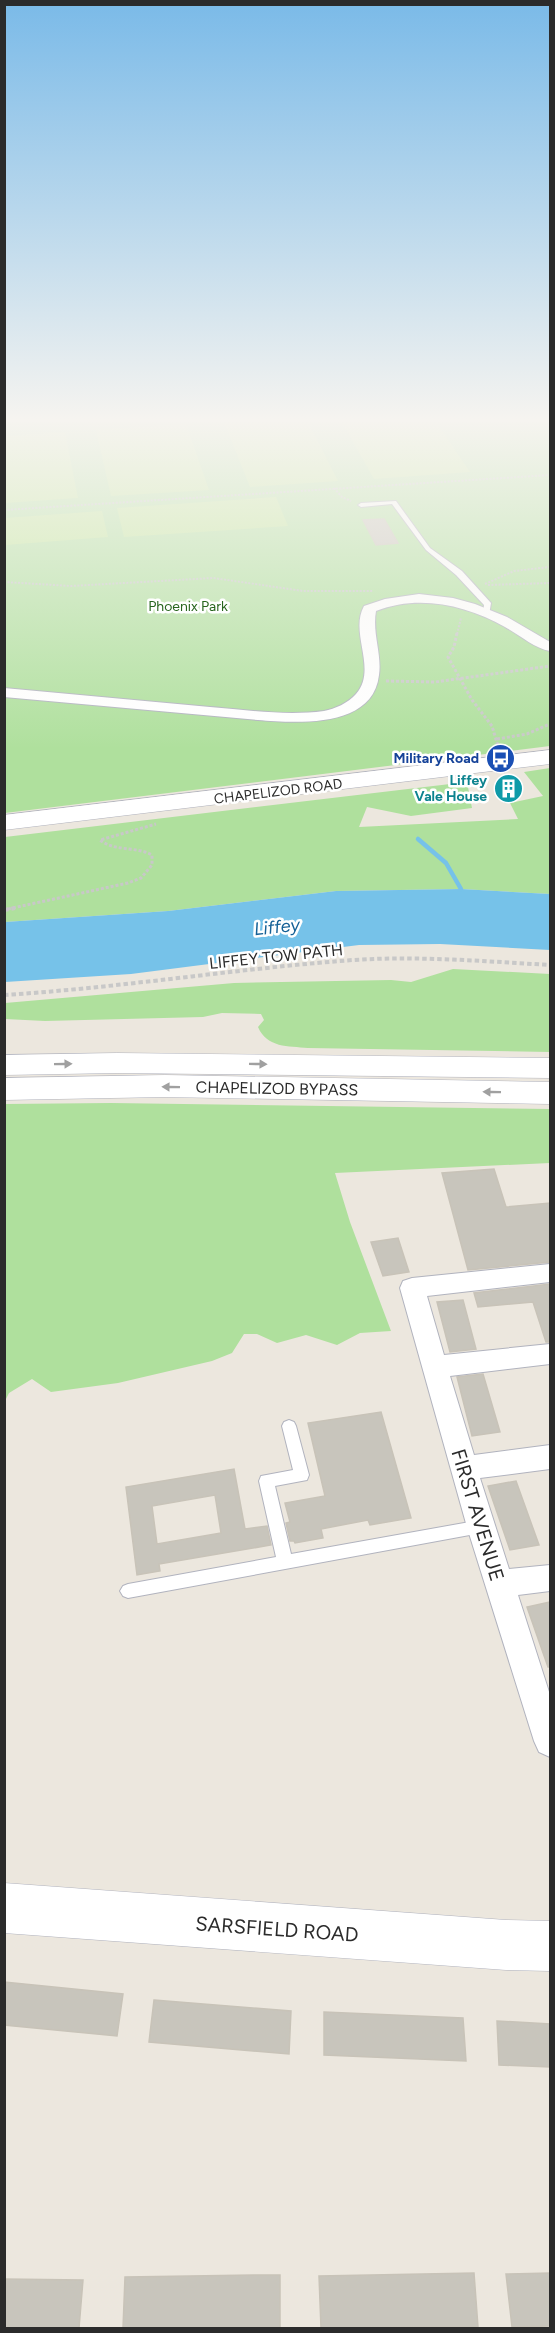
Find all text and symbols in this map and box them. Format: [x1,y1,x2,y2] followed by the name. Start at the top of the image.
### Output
[148,598,228,615] park label: Phoenix Park
[484,742,516,774] bus stop icon: Military Road
[394,750,479,767] place label: Military Road
[415,772,488,805] place label: Liffey Vale House
[492,772,524,804] building icon: Liffey Vale House
[213,775,343,808] street label: CHAPELIZOD ROAD
[253,913,303,940] water label: Liffey
[208,940,344,973] street label: LIFFEY TOW PATH
[53,1059,72,1069] one-way arrow
[248,1060,267,1069] one-way arrow
[196,1078,359,1099] street label: CHAPELIZOD BYPASS
[162,1082,181,1092] one-way arrow
[483,1087,502,1097] one-way arrow
[447,1446,509,1584] street label: FIRST AVENUE
[195,1911,359,1947] street label: SARSFIELD ROAD

